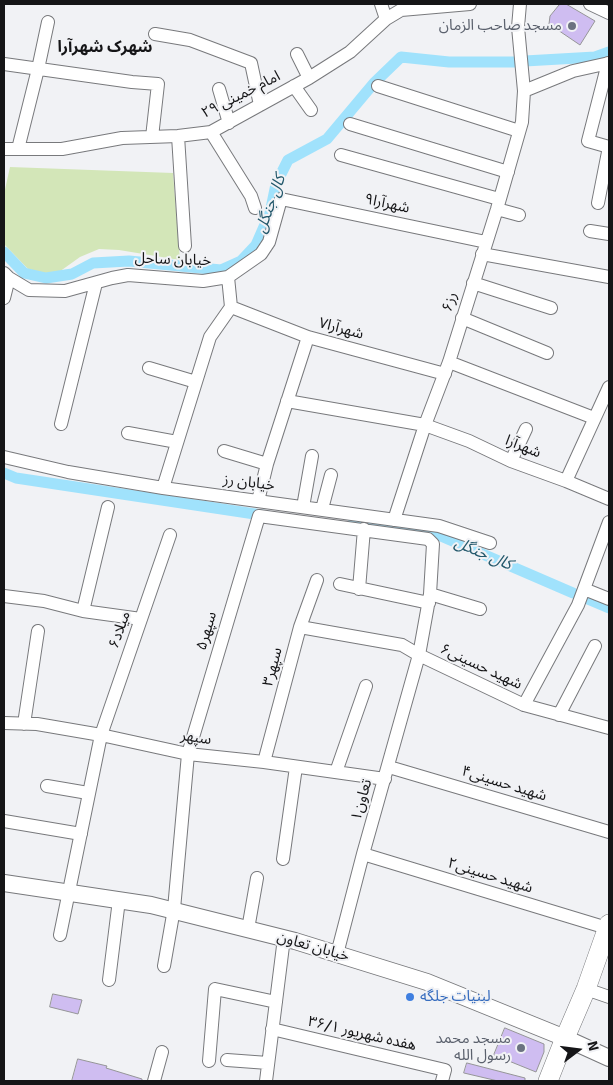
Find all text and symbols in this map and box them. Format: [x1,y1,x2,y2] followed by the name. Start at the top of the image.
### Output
[439,17,562,35] place label: مسجد صاحب الزمان
[566,20,578,32] marker: مسجد صاحب الزمان
[58,38,152,58] district label: شهرک شهرآرا
[199,67,283,123] street label: امام خمینی ۲۹
[252,172,290,236] water label: کال جنگل
[363,190,411,218] street label: شهرآرا۹
[134,250,212,270] street label: خیابان ساحل
[439,290,461,314] street label: رز۶
[317,314,365,344] street label: شهرآرا۷
[502,432,544,462] street label: شهرآرا
[222,471,276,495] street label: خیابان رز
[451,533,515,575] water label: کال جنگل
[105,609,135,651] street label: میلاد۶
[193,610,221,652] street label: سپهر۵
[437,640,525,694] street label: شهید حسینی۶
[259,646,287,688] street label: سپهر۳
[179,727,213,749] street label: سپهر
[459,763,549,805] street label: شهید حسینی۴
[348,777,376,823] street label: تعاون۱
[445,855,535,897] street label: شهید حسینی۲
[275,928,351,966] street label: خیابان تعاون
[420,988,491,1006] place label: لبنیات جلگه
[404,991,416,1003] marker: لبنیات جلگه
[306,1013,418,1055] street label: هفده شهریور ۳۶/۱
[553,1025,603,1075] north arrow
[435,1030,511,1065] place label: مسجد محمد رسول الله
[583,1039,602,1053] text: N
[515,1042,527,1054] marker: مسجد محمد رسول الله

